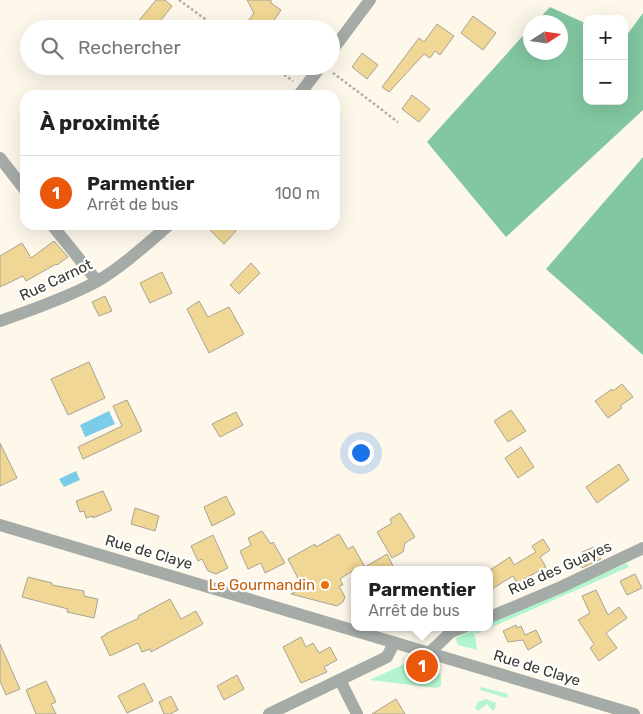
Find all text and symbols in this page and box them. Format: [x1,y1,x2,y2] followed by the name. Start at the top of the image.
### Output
[523,15,568,60] north arrow
[583,15,628,105] map controls
[583,15,628,60] button: +
[20,20,340,75] search box
[38,34,66,62] icon: search
[78,36,181,59] text: Rechercher
[583,60,628,105] button: −
[40,110,160,135] text: À proximité
[87,172,194,195] text: Parmentier
[52,184,60,203] text: 1
[275,184,320,203] text: 100 m
[87,195,179,214] text: Arrêt de bus
[17,255,95,305] street label: Rue Carnot
[348,440,374,466] your location
[103,531,195,573] street label: Rue de Claye
[506,537,615,599] street label: Rue des Guayes
[351,566,493,631] popup
[209,576,315,594] place label: Le Gourmandin
[368,578,476,601] text: Parmentier
[319,579,331,591] marker: Le Gourmandin
[368,601,460,620] text: Arrêt de bus
[491,646,583,690] street label: Rue de Claye
[406,647,438,685] pin: 1

